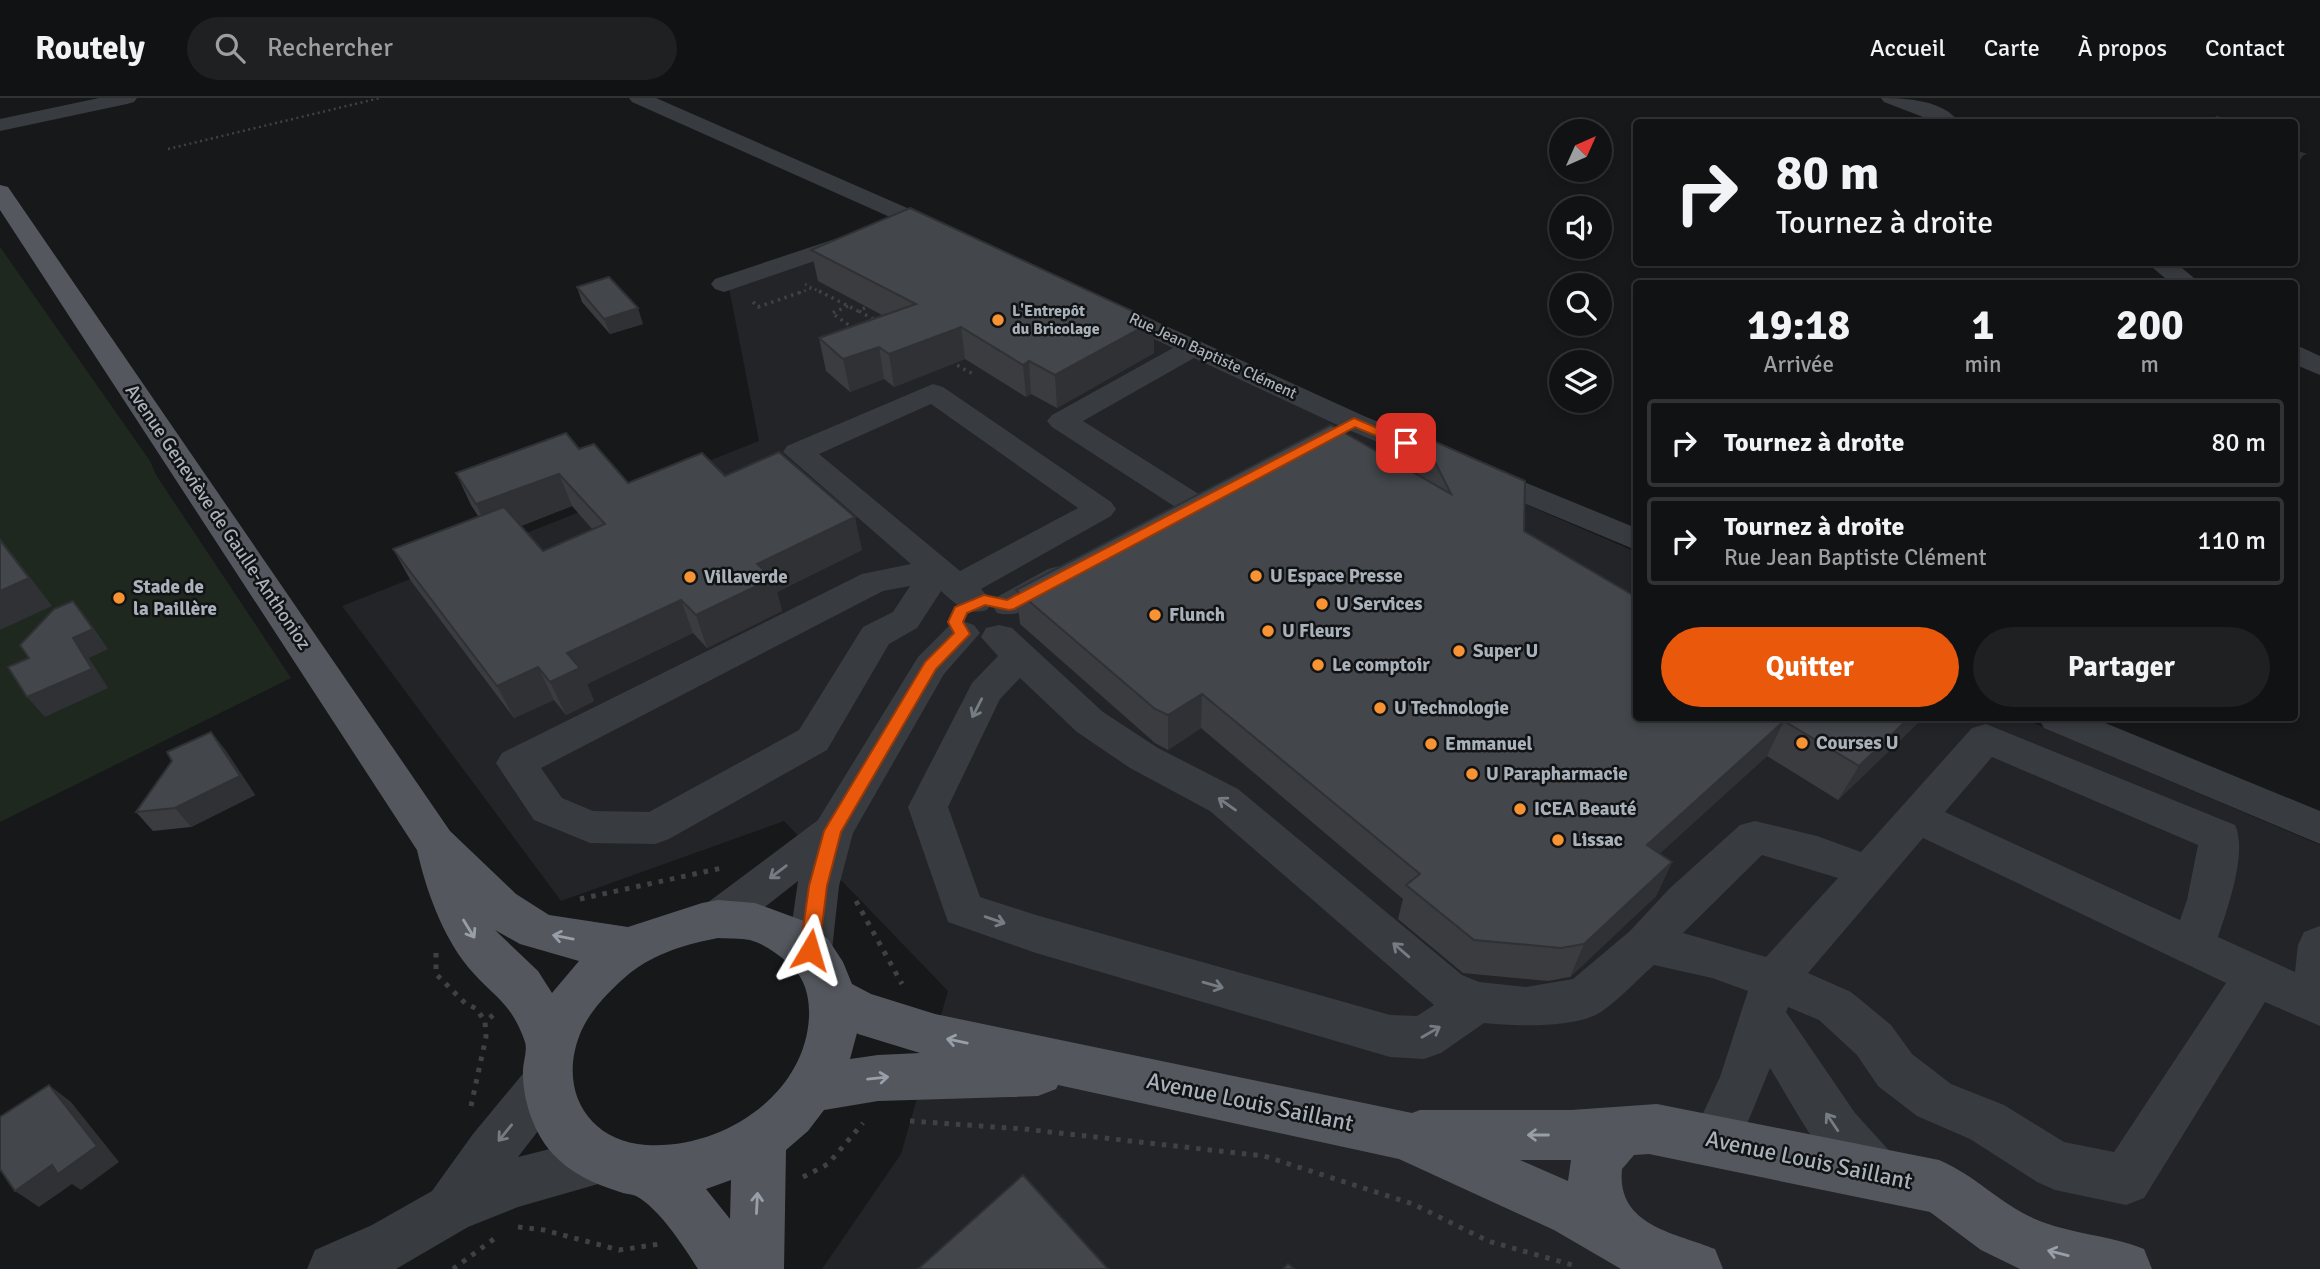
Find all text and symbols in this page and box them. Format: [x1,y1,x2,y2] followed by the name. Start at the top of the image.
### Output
[187,17,677,80] search box
[35,28,145,69] text: Routely
[211,29,249,67] icon: search
[267,32,393,64] text: Rechercher
[1870,33,1946,63] text: Accueil
[1984,33,2040,63] text: Carte
[2078,33,2167,63] text: À propos
[2205,33,2285,63] text: Contact
[1549,119,1612,182] north arrow
[1549,119,1612,413] map controls
[1776,143,1879,203] text: 80 m
[1661,147,1752,238] icon: right
[1549,196,1612,259] button: sound
[1776,203,1993,242] text: Tournez à droite
[1549,273,1612,336] button: search
[1747,300,1850,351] text: 19:18
[1972,300,1994,351] text: 1
[2116,300,2184,351] text: 200
[1012,301,1100,339] place label: L'Entrepôt du Bricolage
[1126,308,1300,404] street label: Rue Jean Baptiste Clément
[990,312,1006,328] marker: L'Entrepôt du Bricolage
[1549,350,1612,413] button: layers
[1763,350,1834,379] text: Arrivée
[1964,350,2002,379] text: min
[2141,350,2159,379] text: m
[120,380,316,654] street label: Avenue Geneviève de Gaulle-Anthonioz
[1376,413,1436,473] pin
[1387,424,1425,462] icon: arrive
[1665,424,1703,462] icon: right
[1724,427,1904,459] text: Tournez à droite
[2211,427,2266,459] text: 80 m
[1724,511,1904,543] text: Tournez à droite
[1665,522,1703,560] icon: right
[2197,525,2266,557] text: 110 m
[1724,543,1987,572] text: Rue Jean Baptiste Clément
[1270,564,1403,588] place label: U Espace Presse
[704,565,788,589] place label: Villaverde
[1248,568,1264,584] marker: U Espace Presse
[682,569,698,585] marker: Villaverde
[133,575,217,621] place label: Stade de la Paillère
[111,590,127,606] marker: Stade de la Paillère
[1336,592,1422,616] place label: U Services
[1314,596,1330,612] marker: U Services
[1169,603,1225,627] place label: Flunch
[1147,607,1163,623] marker: Flunch
[1282,619,1351,643] place label: U Fleurs
[1260,623,1276,639] marker: U Fleurs
[1661,627,1959,707] button: Quitter
[1973,627,2270,707] button: Partager
[1473,639,1538,663] place label: Super U
[1451,643,1467,659] marker: Super U
[1332,653,1430,677] place label: Le comptoir
[1310,657,1326,673] marker: Le comptoir
[1394,696,1509,720] place label: U Technologie
[969,697,983,718] one-way arrow
[1372,700,1388,716] marker: U Technologie
[1816,731,1899,755] place label: Courses U
[1445,732,1533,756] place label: Emmanuel
[1794,735,1810,751] marker: Courses U
[1423,736,1439,752] marker: Emmanuel
[1486,762,1628,786] place label: U Parapharmacie
[1464,766,1480,782] marker: U Parapharmacie
[1218,797,1237,811] one-way arrow
[1534,797,1636,821] place label: ICEA Beauté
[1512,801,1528,817] marker: ICEA Beauté
[1572,828,1623,852] place label: Lissac
[1550,832,1566,848] marker: Lissac
[769,865,788,880] one-way arrow
[773,913,847,987] position arrow
[983,915,1005,927] one-way arrow
[461,919,476,938] one-way arrow
[552,929,575,943] one-way arrow
[1392,942,1410,958] one-way arrow
[1201,980,1223,993] one-way arrow
[1421,1025,1441,1039] one-way arrow
[946,1033,969,1047] one-way arrow
[1144,1066,1356,1138] street label: Avenue Louis Saillant
[866,1072,889,1085] one-way arrow
[1825,1113,1839,1132] one-way arrow
[497,1124,513,1142] one-way arrow
[1703,1124,1915,1196] street label: Avenue Louis Saillant
[1526,1128,1549,1142] one-way arrow
[751,1192,764,1215] one-way arrow
[2047,1246,2070,1259] one-way arrow

